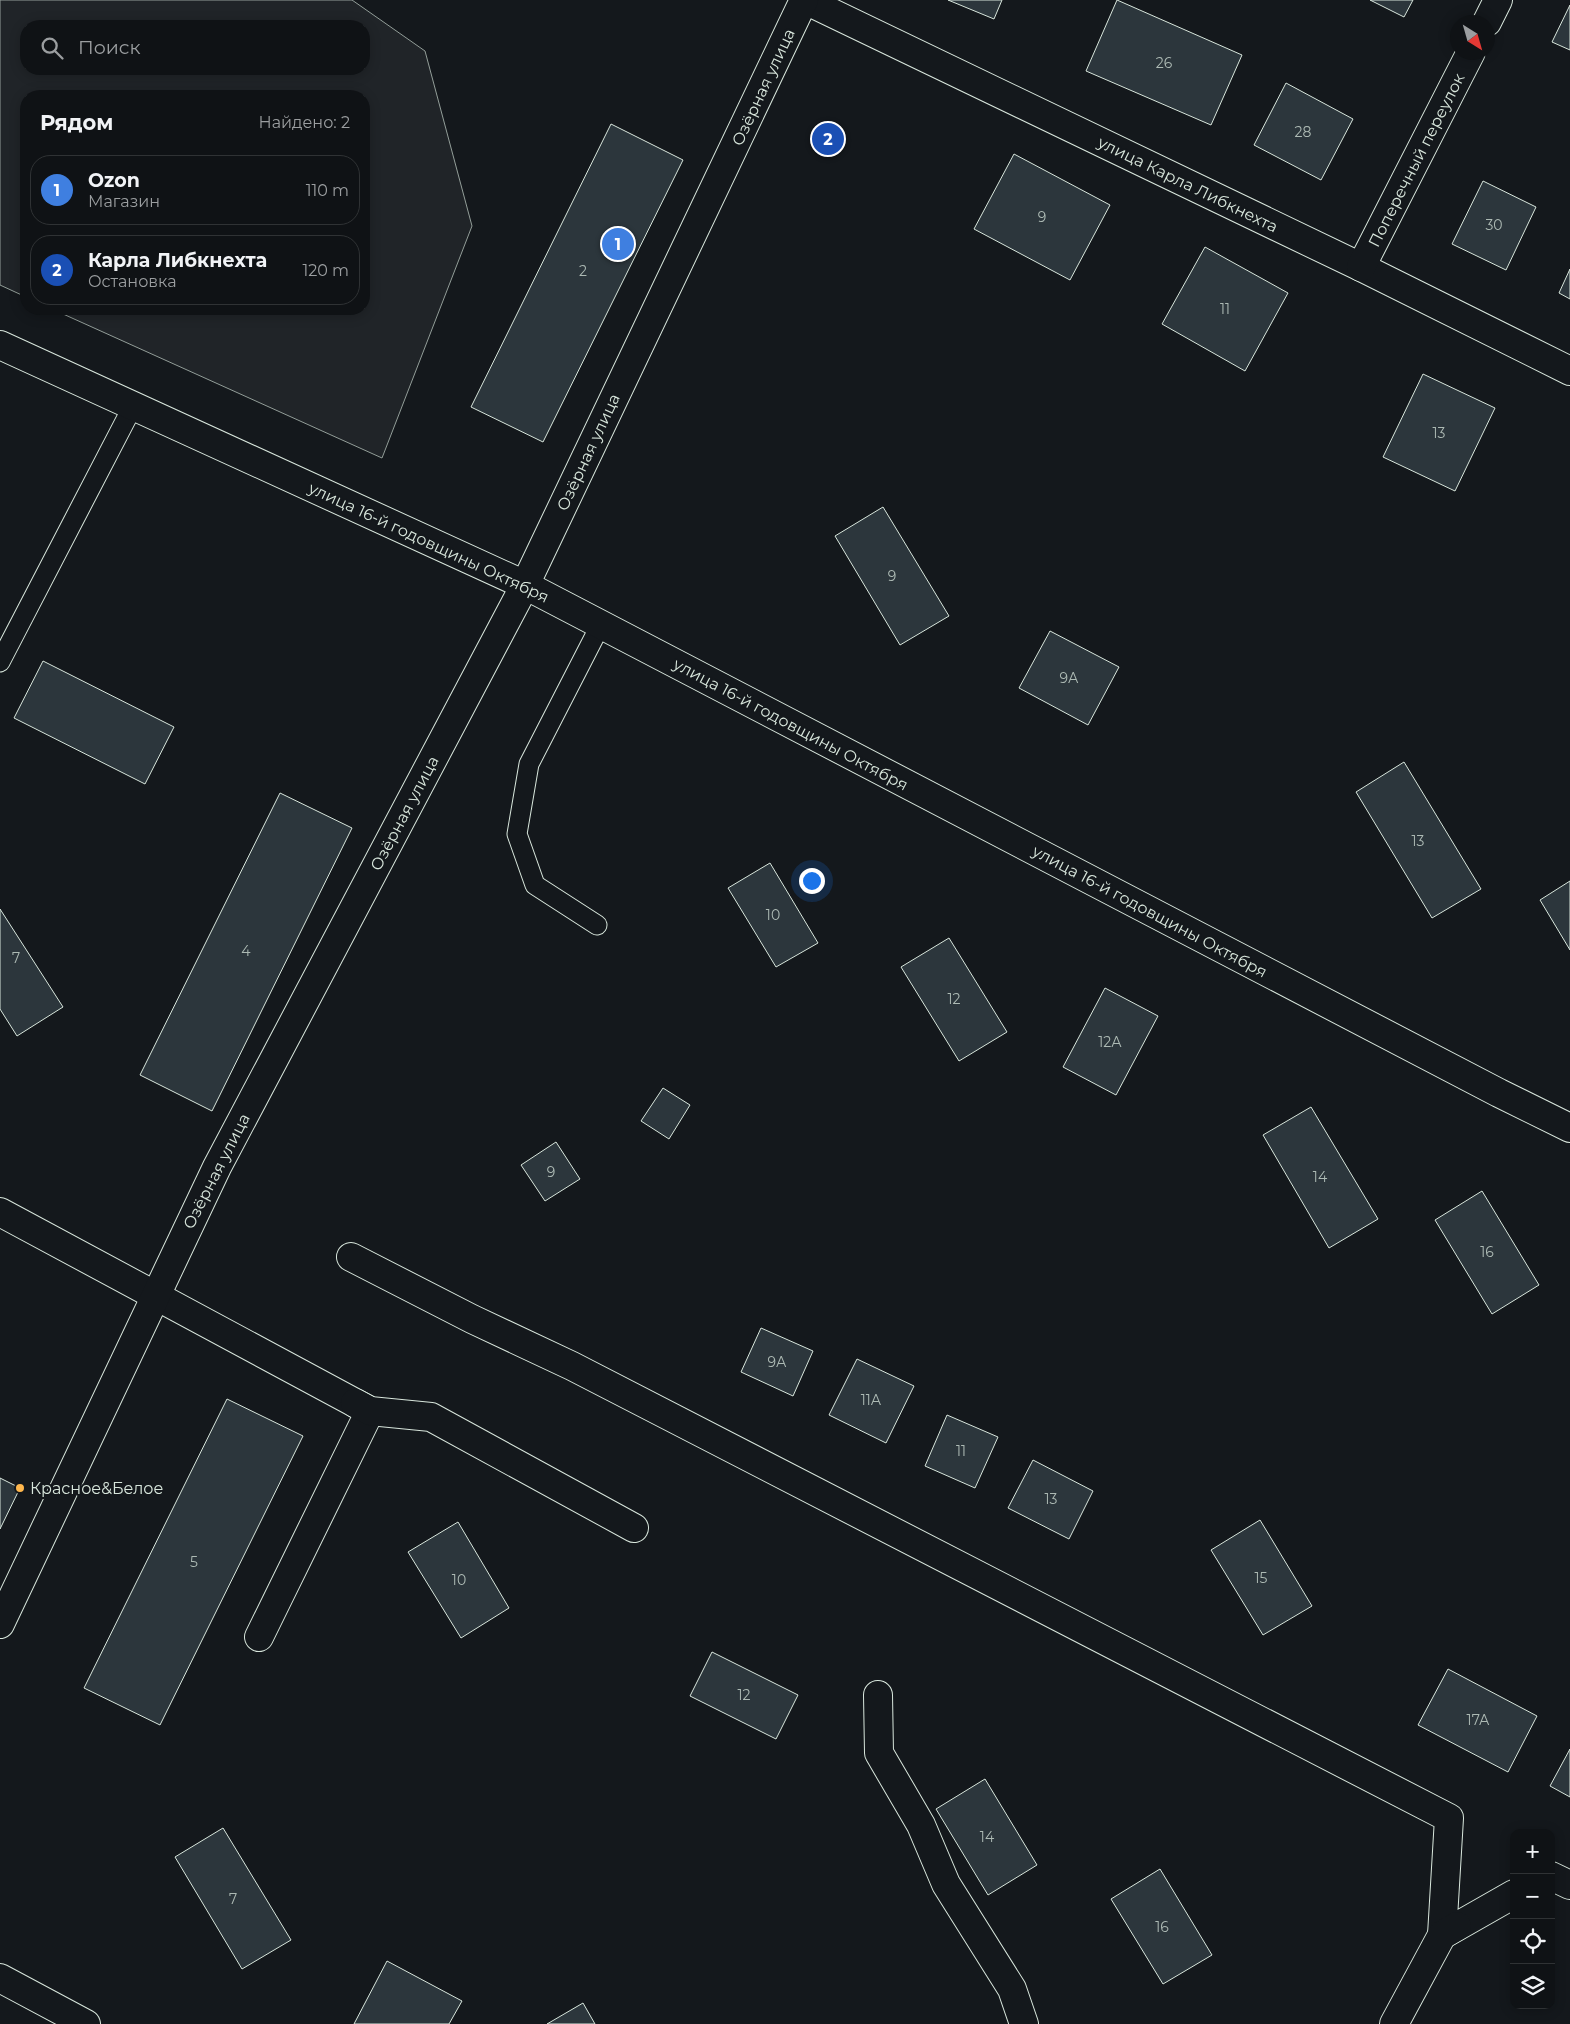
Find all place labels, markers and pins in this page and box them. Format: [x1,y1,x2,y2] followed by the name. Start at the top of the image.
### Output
[812,120,844,158] pin: 2
[602,225,634,263] pin: 1
[30,1479,163,1498] place label: Красное&Белое
[14,1482,26,1494] marker: Красное&Белое

